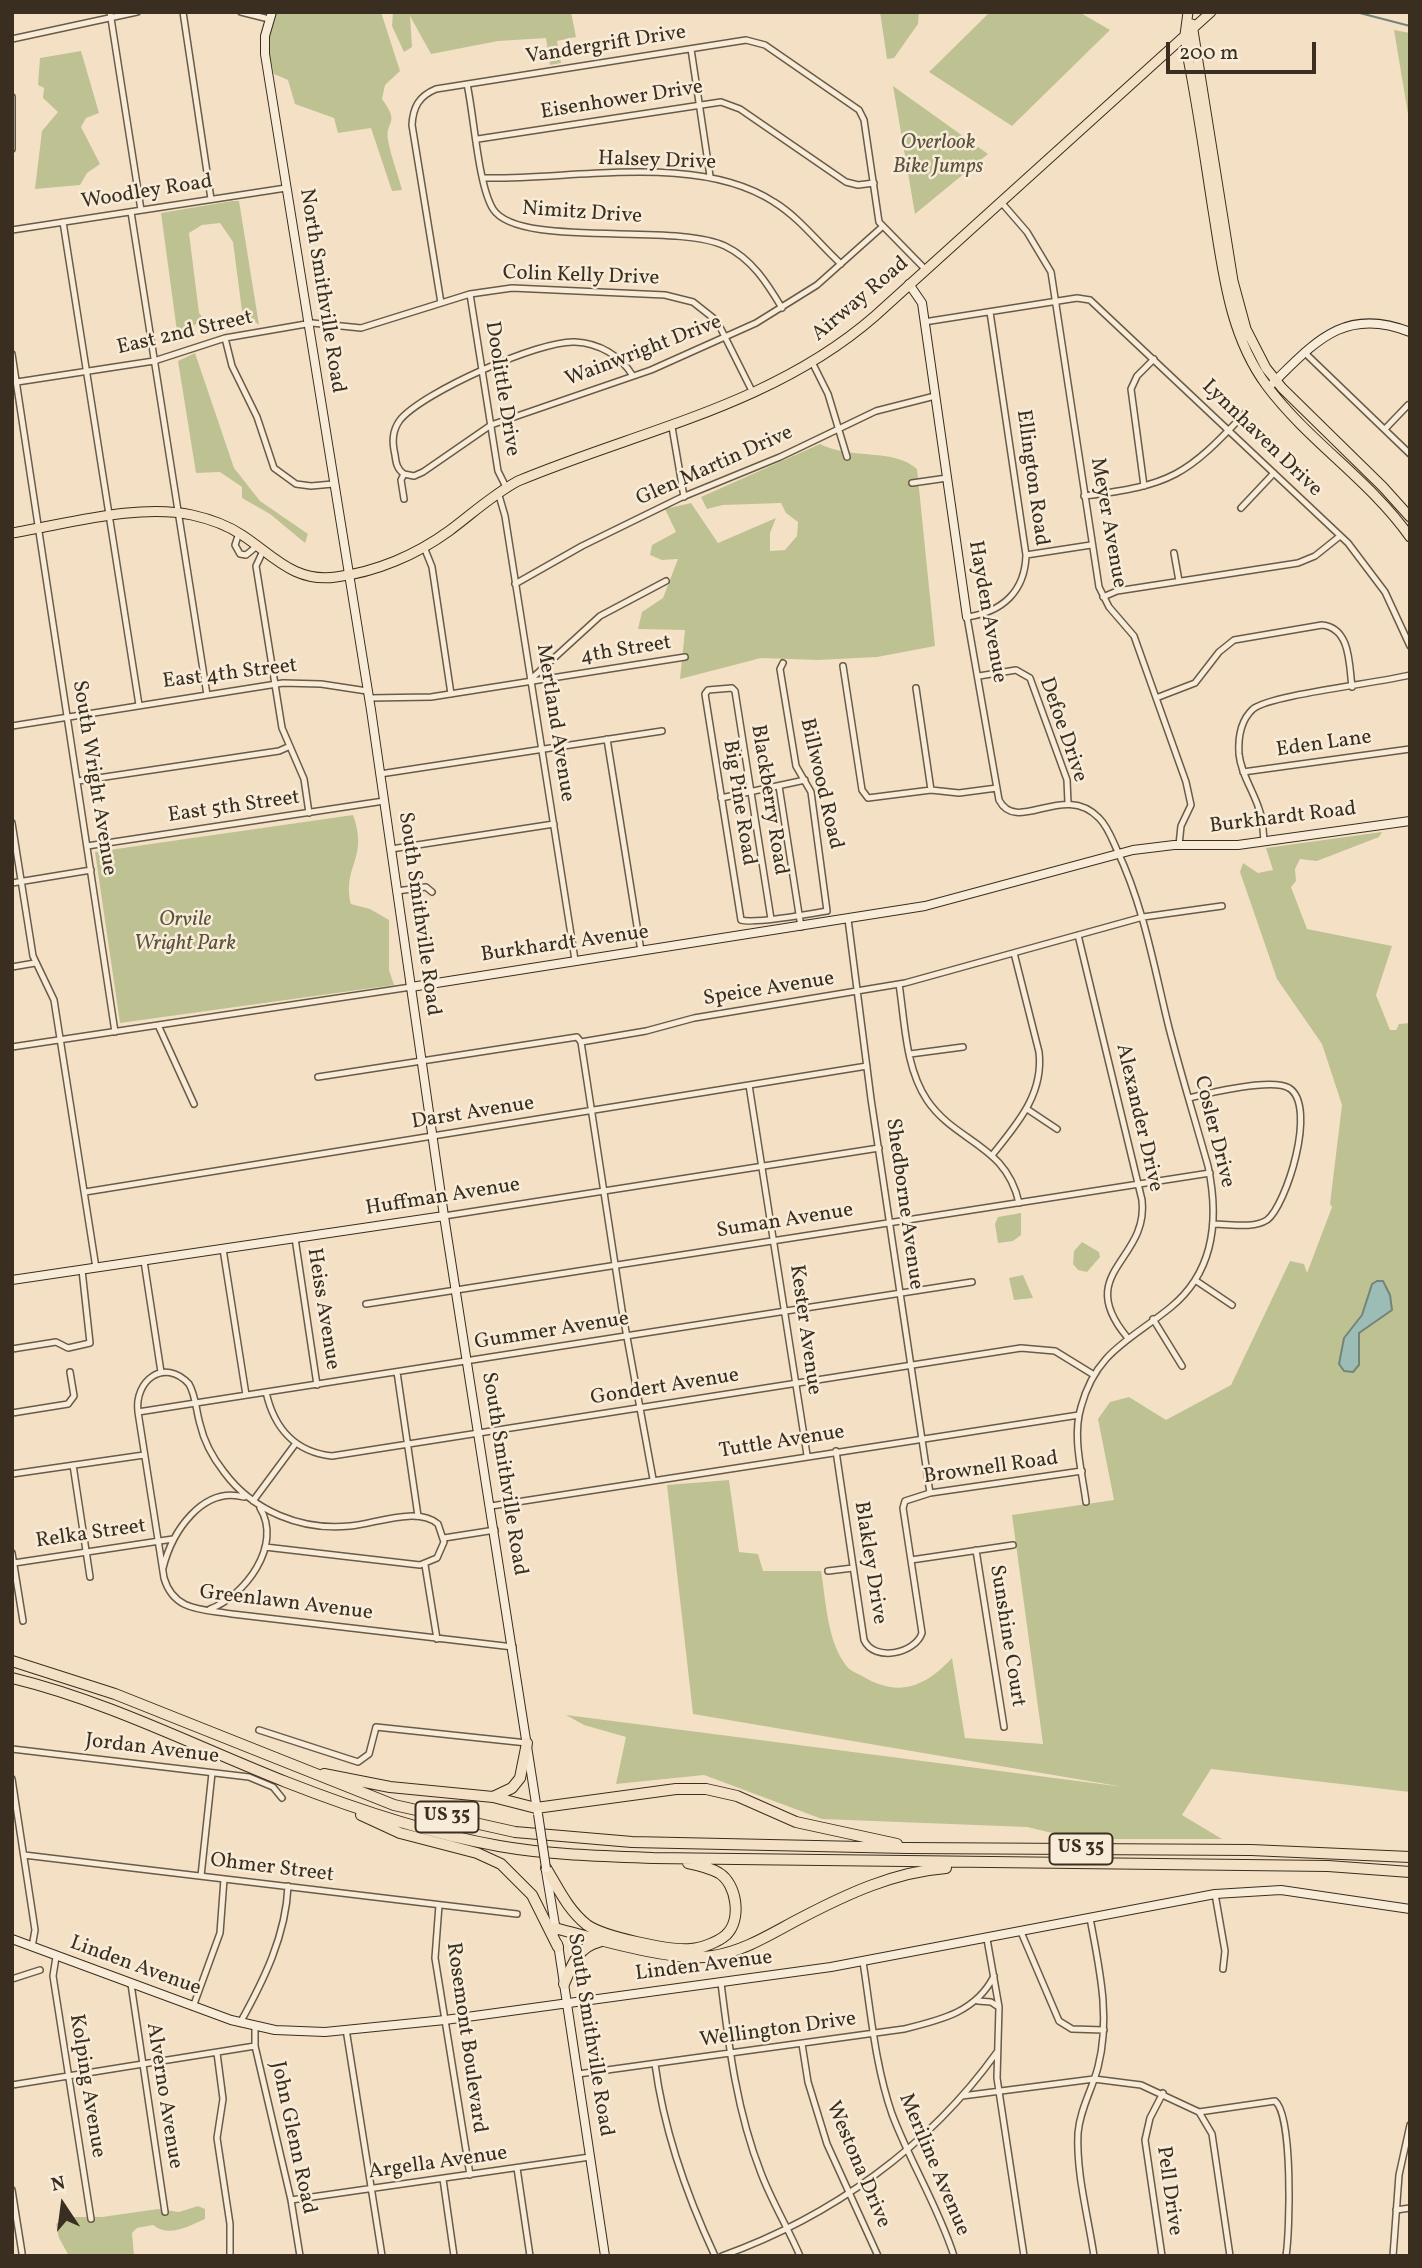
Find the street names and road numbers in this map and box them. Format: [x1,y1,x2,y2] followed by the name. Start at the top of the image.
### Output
[524,21,688,71] street label: Vandergrift Drive
[539,76,705,126] street label: Eisenhower Drive
[598,147,716,177] street label: Halsey Drive
[80,170,214,216] street label: Woodley Road
[292,187,350,395] street label: North Smithville Road
[521,197,643,231] street label: Nimitz Drive
[807,252,915,348] street label: Airway Road
[502,262,660,292] street label: Colin Kelly Drive
[115,306,255,362] street label: East 2nd Street
[562,311,726,393] street label: Wainwright Drive
[478,320,524,458] street label: Doolittle Drive
[1195,375,1327,503] street label: Lynnhaven Drive
[1009,408,1053,548] street label: Ellington Road
[633,421,797,513] street label: Glen Martin Drive
[1083,456,1131,590] street label: Meyer Avenue
[961,539,1011,685] street label: Hayden Avenue
[579,631,673,671] street label: 4th Street
[529,642,579,804] street label: Mertland Avenue
[161,654,299,696] street label: East 4th Street
[1032,674,1092,786] street label: Defoe Drive
[65,679,121,877] street label: South Wright Avenue
[793,716,847,852] street label: Billwood Road
[744,723,792,877] street label: Blackberry Road
[1275,726,1373,764] street label: Eden Lane
[716,738,760,868] street label: Big Pine Road
[166,786,302,830] street label: East 5th Street
[1208,797,1358,841] street label: Burkhardt Road
[391,810,445,1018] street label: South Smithville Road
[480,921,650,969] street label: Burkhardt Avenue
[702,967,836,1013] street label: Speice Avenue
[1109,1042,1167,1194] street label: Alexander Drive
[1187,1073,1239,1191] street label: Cosler Drive
[410,1092,536,1136] street label: Darst Avenue
[879,1117,927,1291] street label: Shedborne Avenue
[364,1173,522,1223] street label: Huffman Avenue
[715,1199,855,1245] street label: Suman Avenue
[300,1246,344,1372] street label: Heiss Avenue
[782,1263,826,1397] street label: Kester Avenue
[473,1307,631,1357] street label: Gummer Avenue
[589,1364,741,1412] street label: Gondert Avenue
[474,1370,532,1578] street label: South Smithville Road
[717,1421,847,1465] street label: Tuttle Avenue
[922,1447,1060,1491] street label: Brownell Road
[847,1500,891,1626] street label: Blakley Drive
[34,1515,148,1555] street label: Relka Street
[982,1563,1030,1709] street label: Sunshine Court
[198,1581,374,1627] street label: Greenlawn Avenue
[84,1729,220,1771] street label: Jordan Avenue
[416,1801,478,1832] road number: US 35
[1050,1834,1112,1865] road number: US 35
[209,1849,335,1889] street label: Ohmer Street
[560,1931,618,2139] street label: South Smithville Road
[66,1932,204,2002] street label: Linden Avenue
[439,1941,491,2135] street label: Rosemont Boulevard
[634,1946,774,1988] street label: Linden Avenue
[698,2008,858,2054] street label: Wellington Drive
[62,2012,110,2160] street label: Kolping Avenue
[139,2021,187,2171] street label: Alverno Avenue
[264,2059,320,2217] street label: John Glenn Road
[892,2090,974,2240] street label: Meriline Avenue
[819,2098,895,2232] street label: Westona Drive
[367,2142,509,2186] street label: Argella Avenue
[1149,2145,1187,2237] street label: Pell Drive

